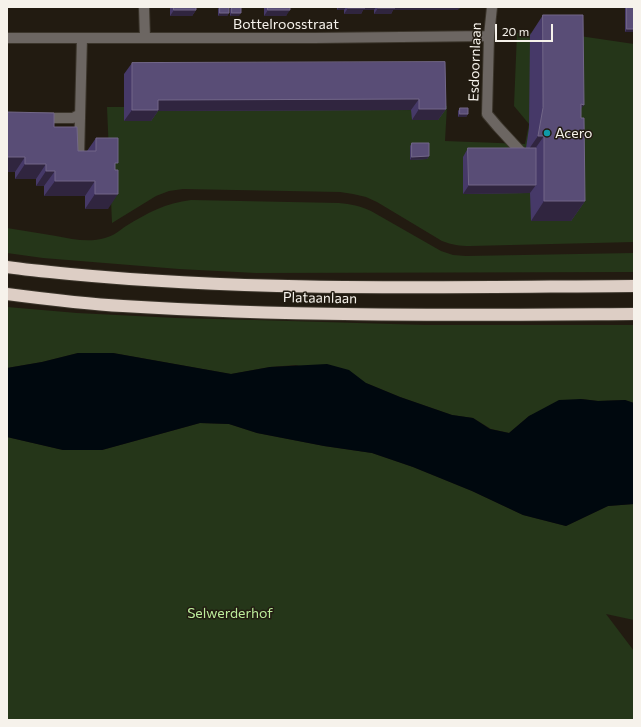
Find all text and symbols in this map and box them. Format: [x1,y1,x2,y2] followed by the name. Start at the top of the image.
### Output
[233,16,339,32] street label: Bottelroosstraat
[497,16,555,42] scale bar
[465,22,485,102] street label: Esdoornlaan
[502,24,529,38] text: 20 m
[555,125,592,141] place label: Acero
[542,128,552,138] marker: Acero
[283,289,357,307] street label: Plataanlaan
[187,605,273,621] park label: Selwerderhof

